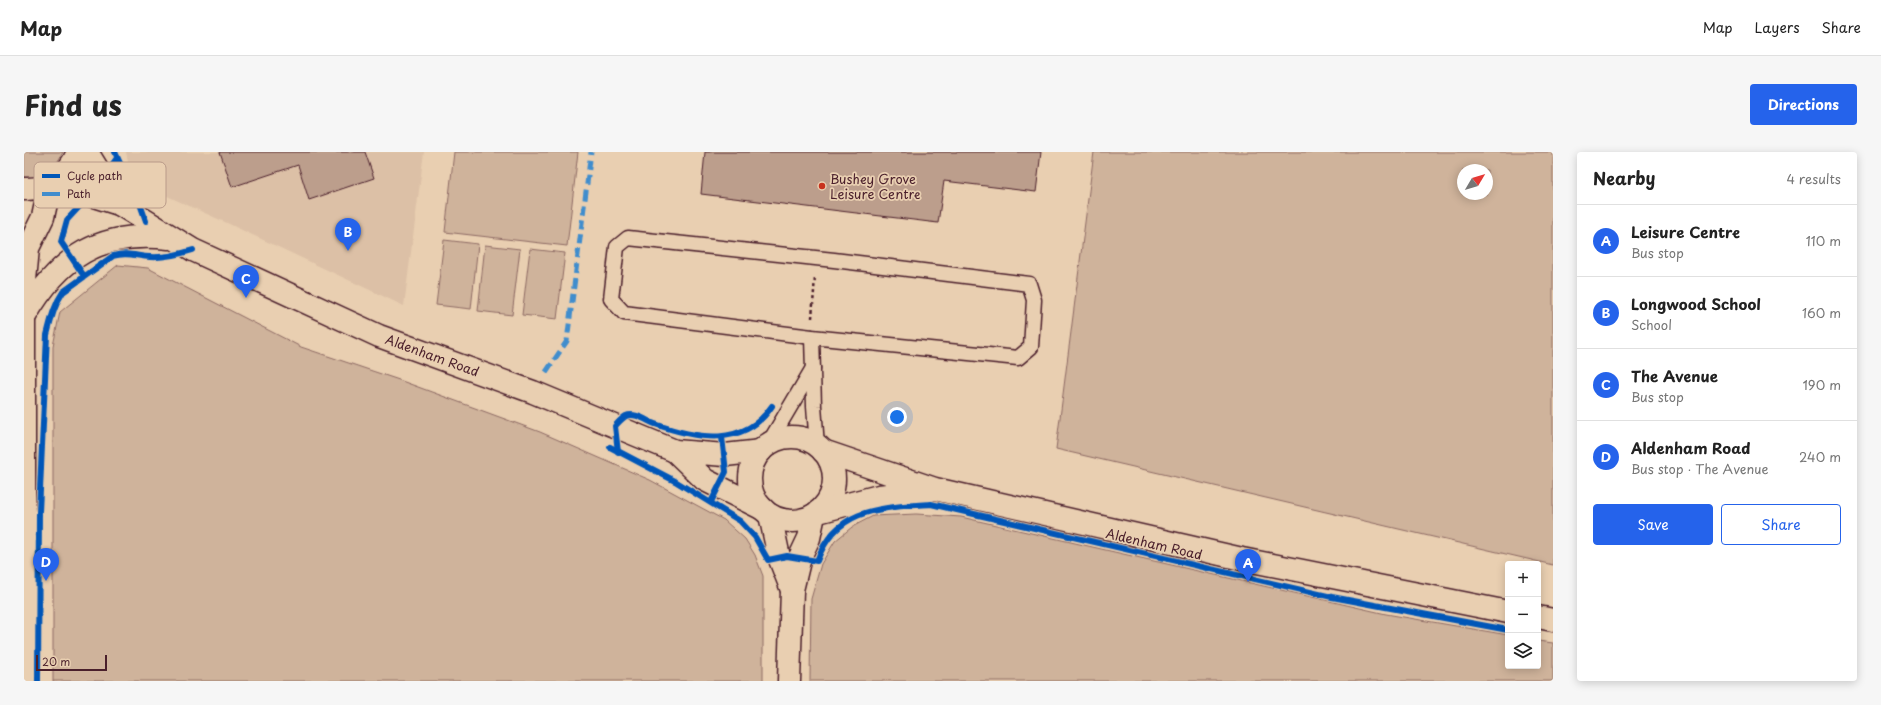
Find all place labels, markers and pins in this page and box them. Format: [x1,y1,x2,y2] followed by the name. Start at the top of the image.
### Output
[830,169,920,203] place label: Bushey Grove Leisure Centre
[817,181,827,191] marker: Bushey Grove Leisure Centre
[335,218,361,251] pin: B
[233,265,259,298] pin: C
[33,548,59,581] pin: D
[1235,549,1261,582] pin: A

